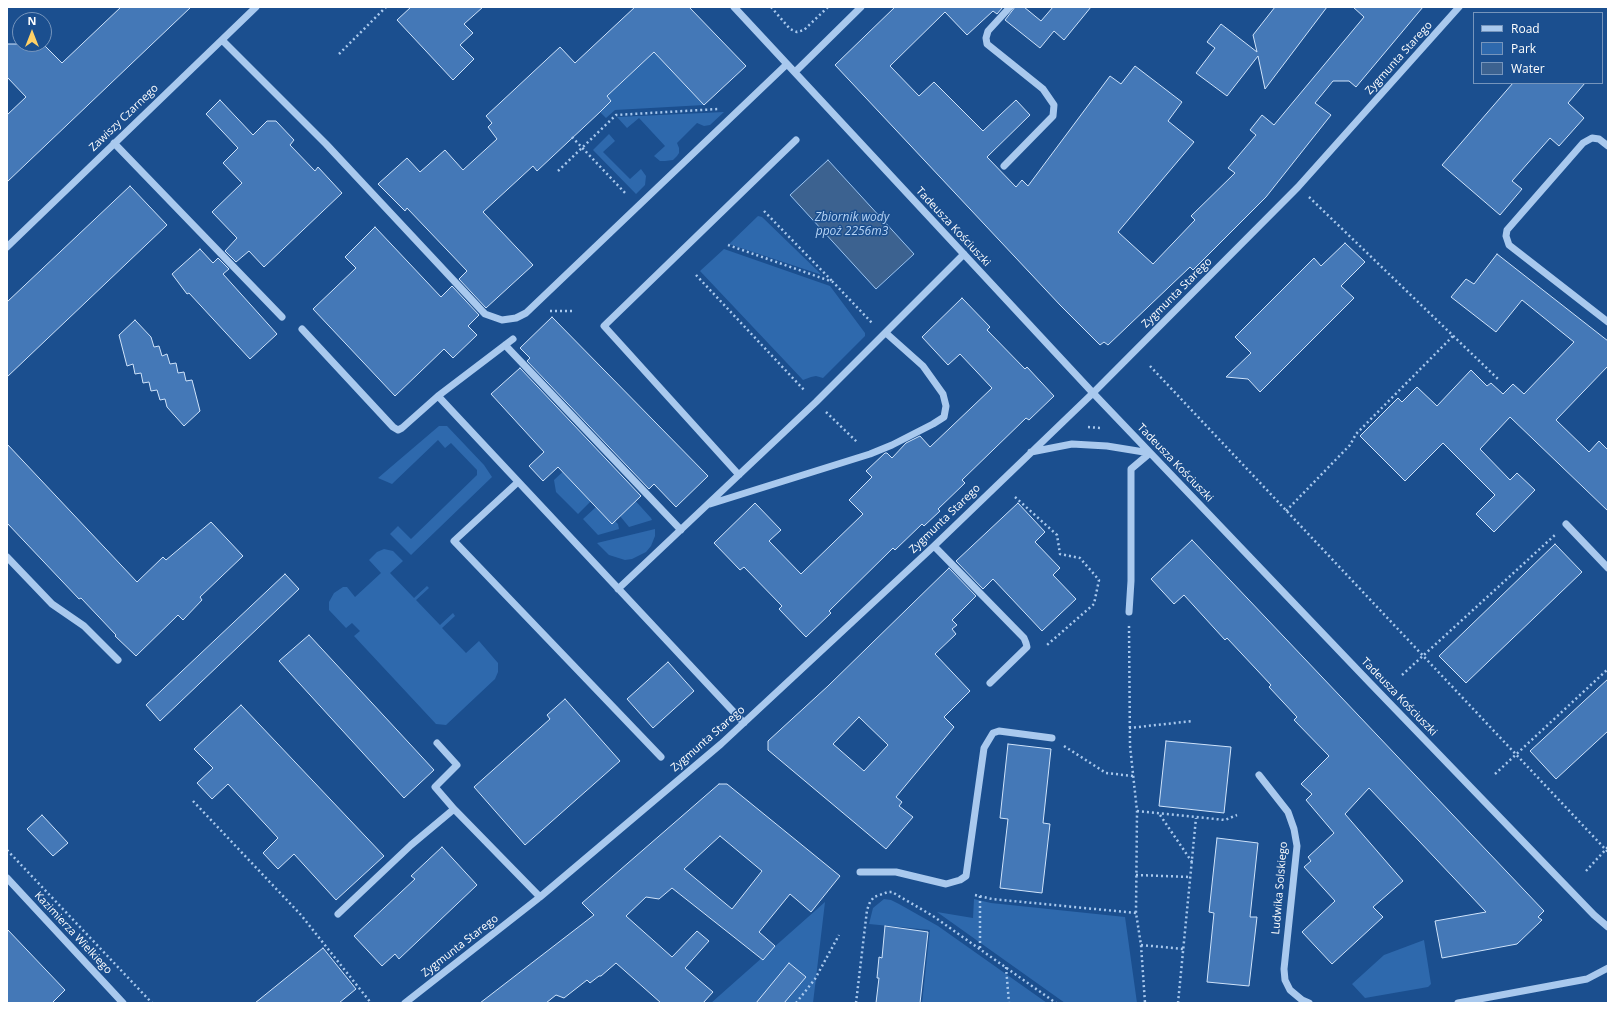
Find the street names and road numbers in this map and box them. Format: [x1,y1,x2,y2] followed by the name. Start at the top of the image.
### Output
[1363,19,1435,97] street label: Zygmunta Starego
[87,82,161,154] street label: Zawiszy Czarnego
[913,185,993,269] street label: Tadeusza Kościuszki
[1139,255,1215,331] street label: Zygmunta Starego
[1134,421,1216,505] street label: Tadeusza Kościuszki
[907,482,983,556] street label: Zygmunta Starego
[1358,655,1440,739] street label: Tadeusza Kościuszki
[668,703,748,775] street label: Zygmunta Starego
[1269,841,1291,935] street label: Ludwika Solskiego
[31,889,115,977] street label: Kazimierza Wielkiego
[419,912,501,980] street label: Zygmunta Starego

